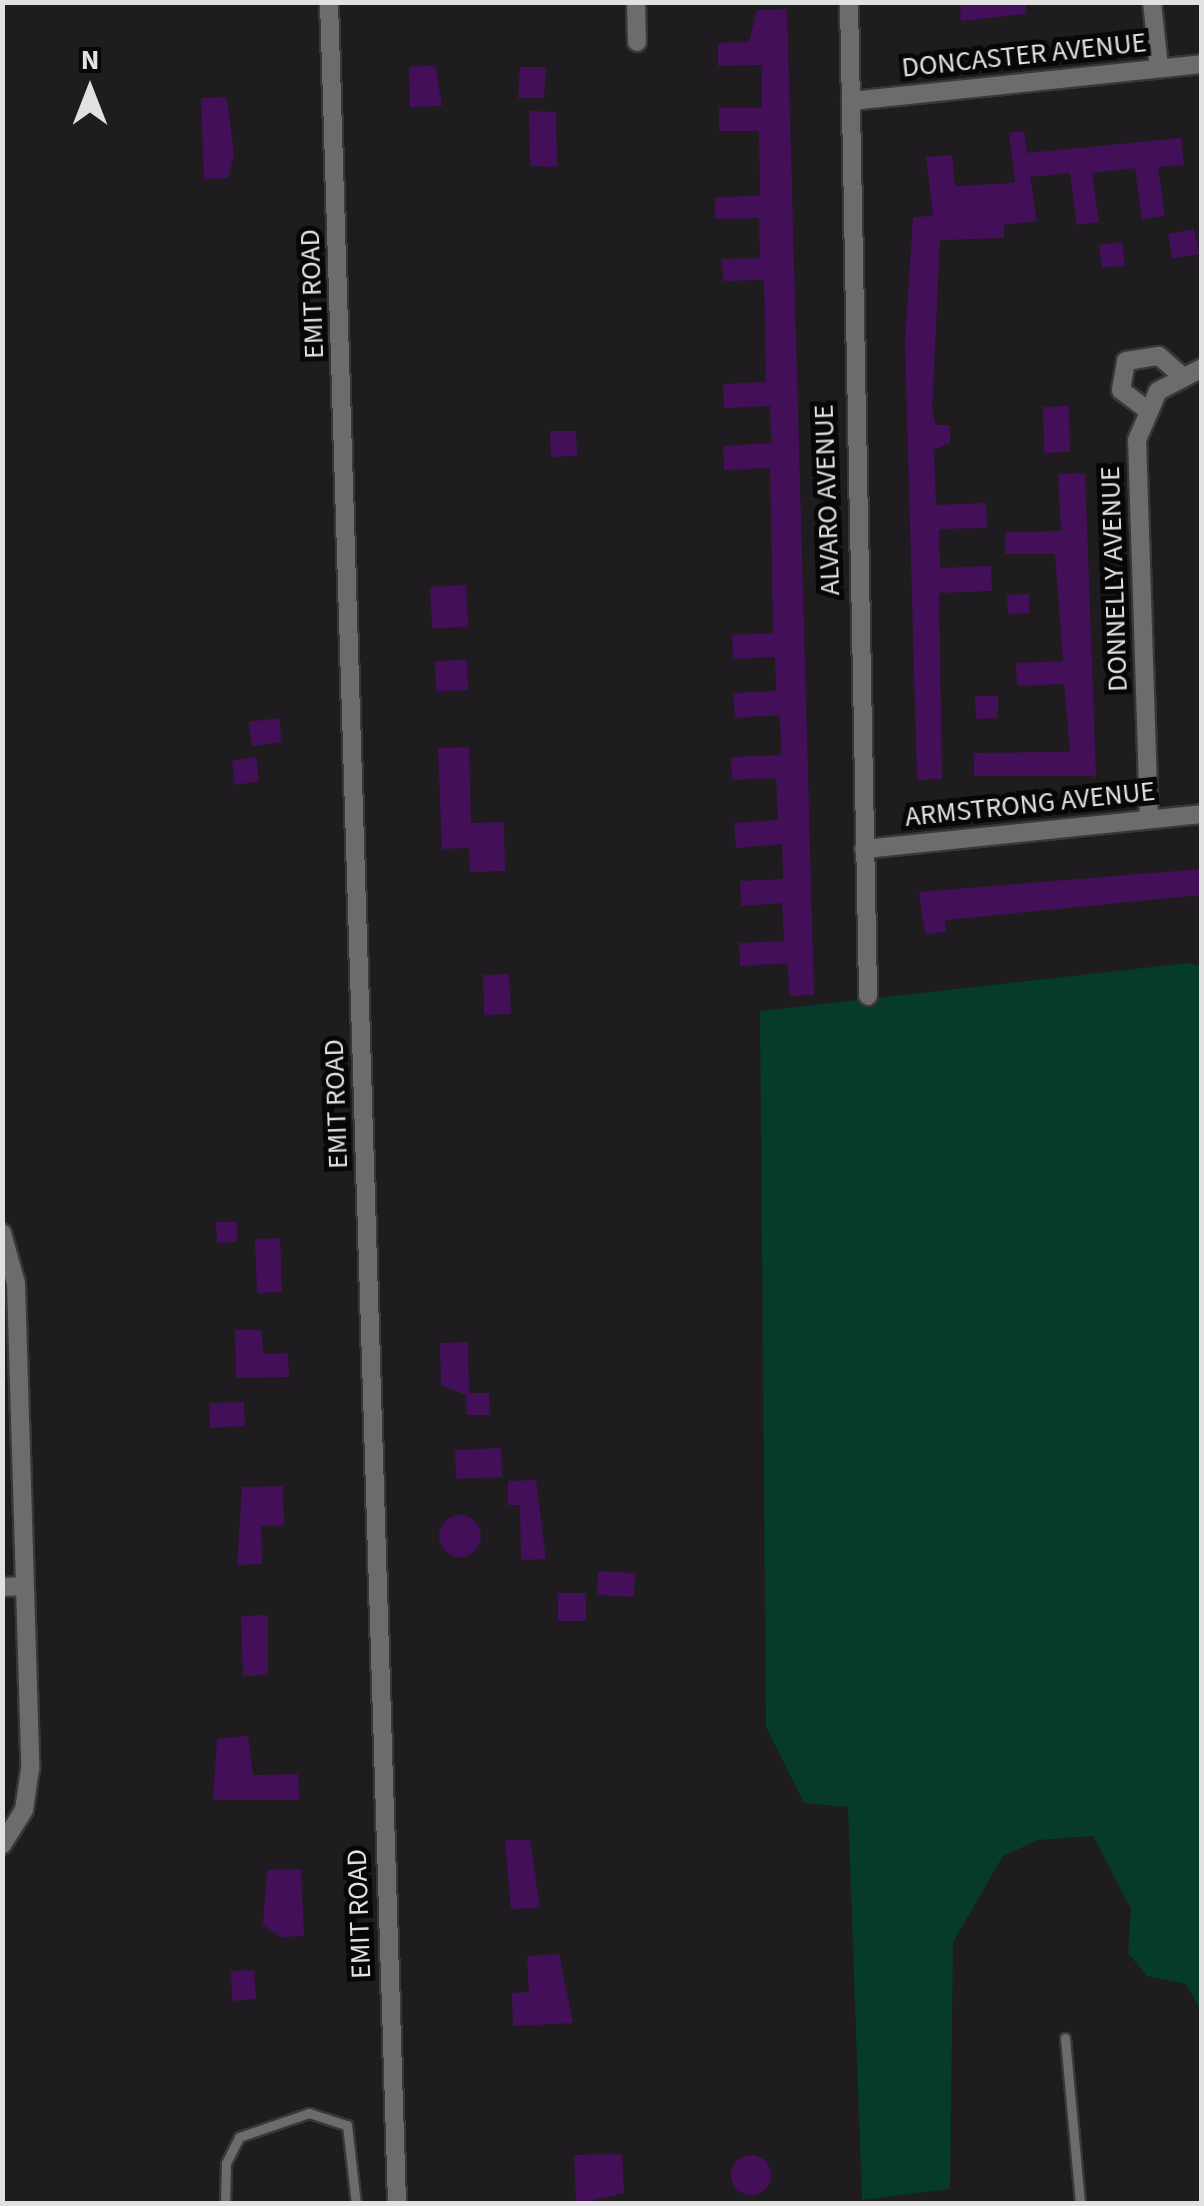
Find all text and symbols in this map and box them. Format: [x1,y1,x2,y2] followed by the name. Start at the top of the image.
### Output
[900,25,1148,85] street label: DONCASTER AVENUE
[40,40,140,140] north arrow
[81,40,99,80] text: N
[293,229,331,359] street label: EMIT ROAD
[807,404,847,596] street label: ALVARO AVENUE
[1093,466,1135,692] street label: DONNELLY AVENUE
[903,774,1157,834] street label: ARMSTRONG AVENUE
[317,1039,355,1169] street label: EMIT ROAD
[340,1849,378,1979] street label: EMIT ROAD

